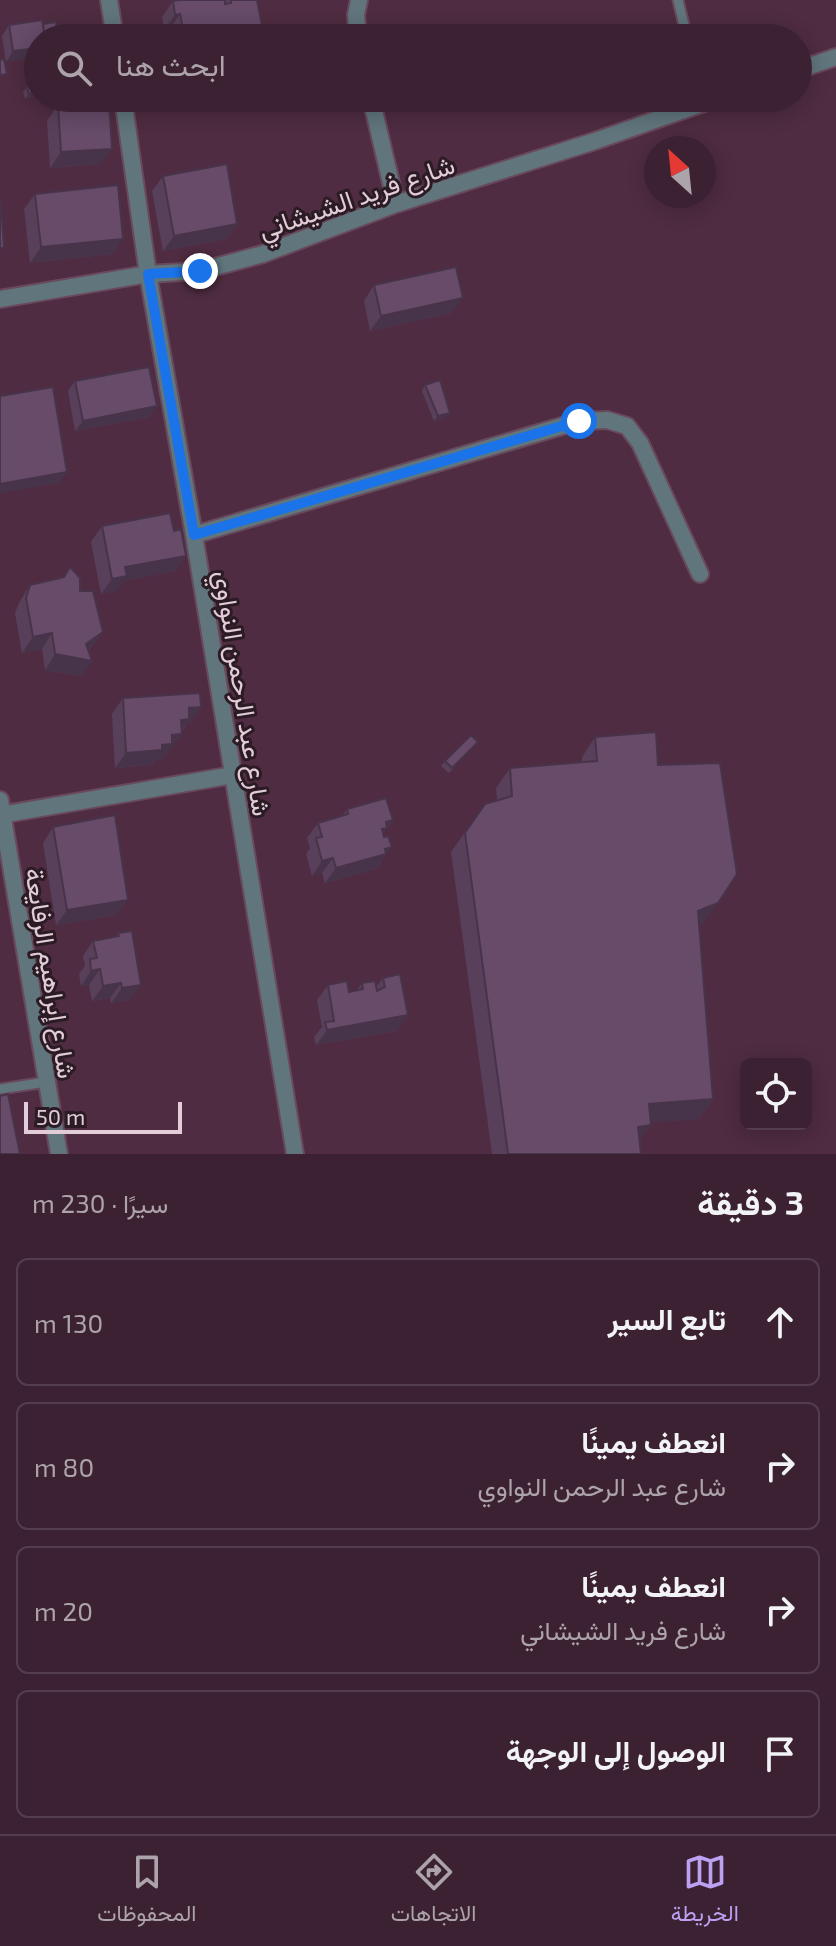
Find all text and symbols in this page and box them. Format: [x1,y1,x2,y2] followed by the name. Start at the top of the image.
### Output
[24,24,812,112] search box
[52,46,96,90] icon: search
[116,46,226,82] text: ابحث هنا
[644,136,716,208] north arrow
[254,148,461,251] street label: شارع فريد الشيشاني
[182,253,218,289] route end
[561,403,597,439] route start
[202,568,279,819] street label: شارع عبد الرحمن النواوي
[16,865,84,1081] street label: شارع إبراهيم الرفايعة
[740,1058,812,1130] map controls
[740,1058,812,1130] button: locate
[24,1098,182,1134] scale bar
[36,1103,85,1129] text: 50 m
[697,1181,804,1222] text: 3 دقيقة
[32,1187,168,1218] text: سيرًا · 230 m
[608,1300,726,1336] text: تابع السير
[758,1300,802,1344] icon: ahead
[34,1307,103,1338] text: 130 m
[581,1423,726,1459] text: انعطف يمينًا
[758,1444,802,1488] icon: right
[34,1451,94,1482] text: 80 m
[478,1470,726,1501] text: شارع عبد الرحمن النواوي
[581,1567,726,1603] text: انعطف يمينًا
[758,1588,802,1632] icon: right
[34,1595,93,1626] text: 20 m
[520,1614,726,1645] text: شارع فريد الشيشاني
[506,1732,726,1768] text: الوصول إلى الوجهة
[758,1732,802,1776] icon: arrive
[97,1850,196,1933] tab: المحفوظات
[391,1850,476,1933] tab: الاتجاهات
[671,1850,739,1933] tab: الخريطة

